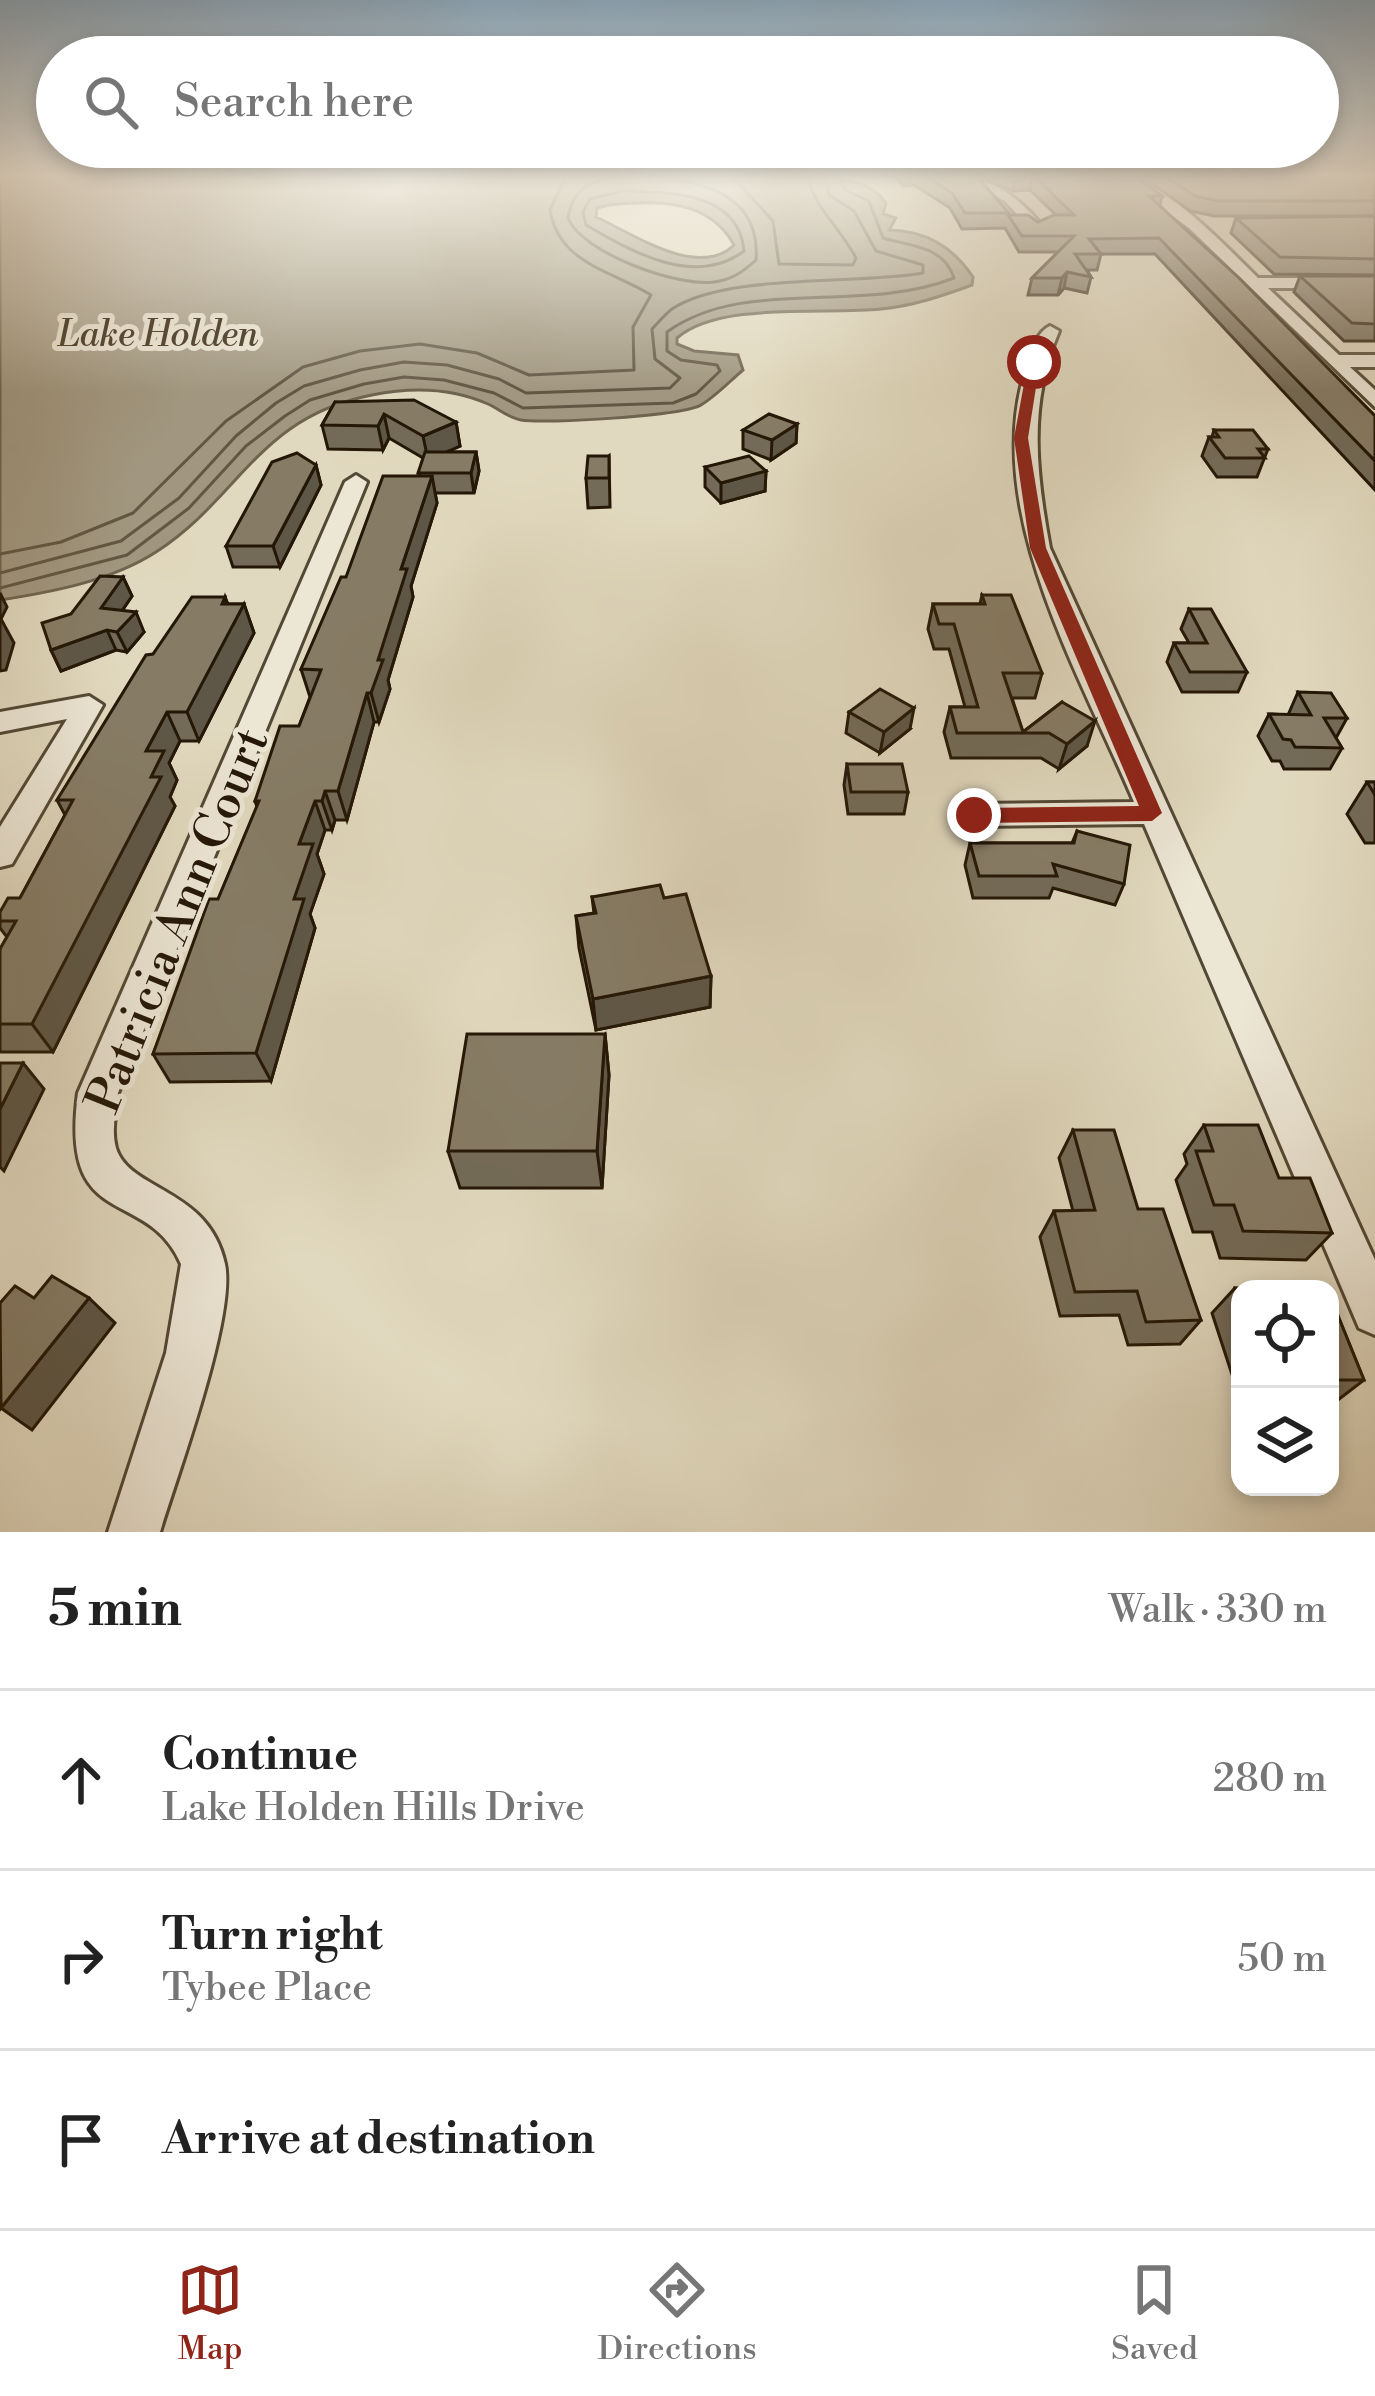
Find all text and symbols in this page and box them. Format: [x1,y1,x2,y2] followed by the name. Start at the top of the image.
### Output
[36,36,1339,168] search box
[78,69,144,135] icon: search
[174,74,414,131] text: Search here
[57,313,259,358] water label: Lake Holden
[1007,335,1061,389] route start
[74,720,283,1122] street label: Patricia Ann Court
[947,788,1001,842] route end
[1231,1280,1339,1496] map controls
[1231,1280,1339,1388] button: locate
[1231,1388,1339,1496] button: layers
[48,1578,182,1642] text: 5 min
[1109,1586,1327,1635] text: Walk · 330 m
[162,1727,358,1784] text: Continue
[48,1747,114,1813] icon: ahead
[1213,1755,1327,1804] text: 280 m
[162,1784,585,1833] text: Lake Holden Hills Drive
[162,1907,383,1964] text: Turn right
[48,1927,114,1993] icon: right
[1237,1935,1327,1984] text: 50 m
[162,1964,372,2013] text: Tybee Place
[48,2107,114,2173] icon: arrive
[162,2111,595,2168] text: Arrive at destination
[177,2257,243,2370] tab: Map
[598,2257,757,2370] tab: Directions
[1111,2257,1198,2370] tab: Saved

